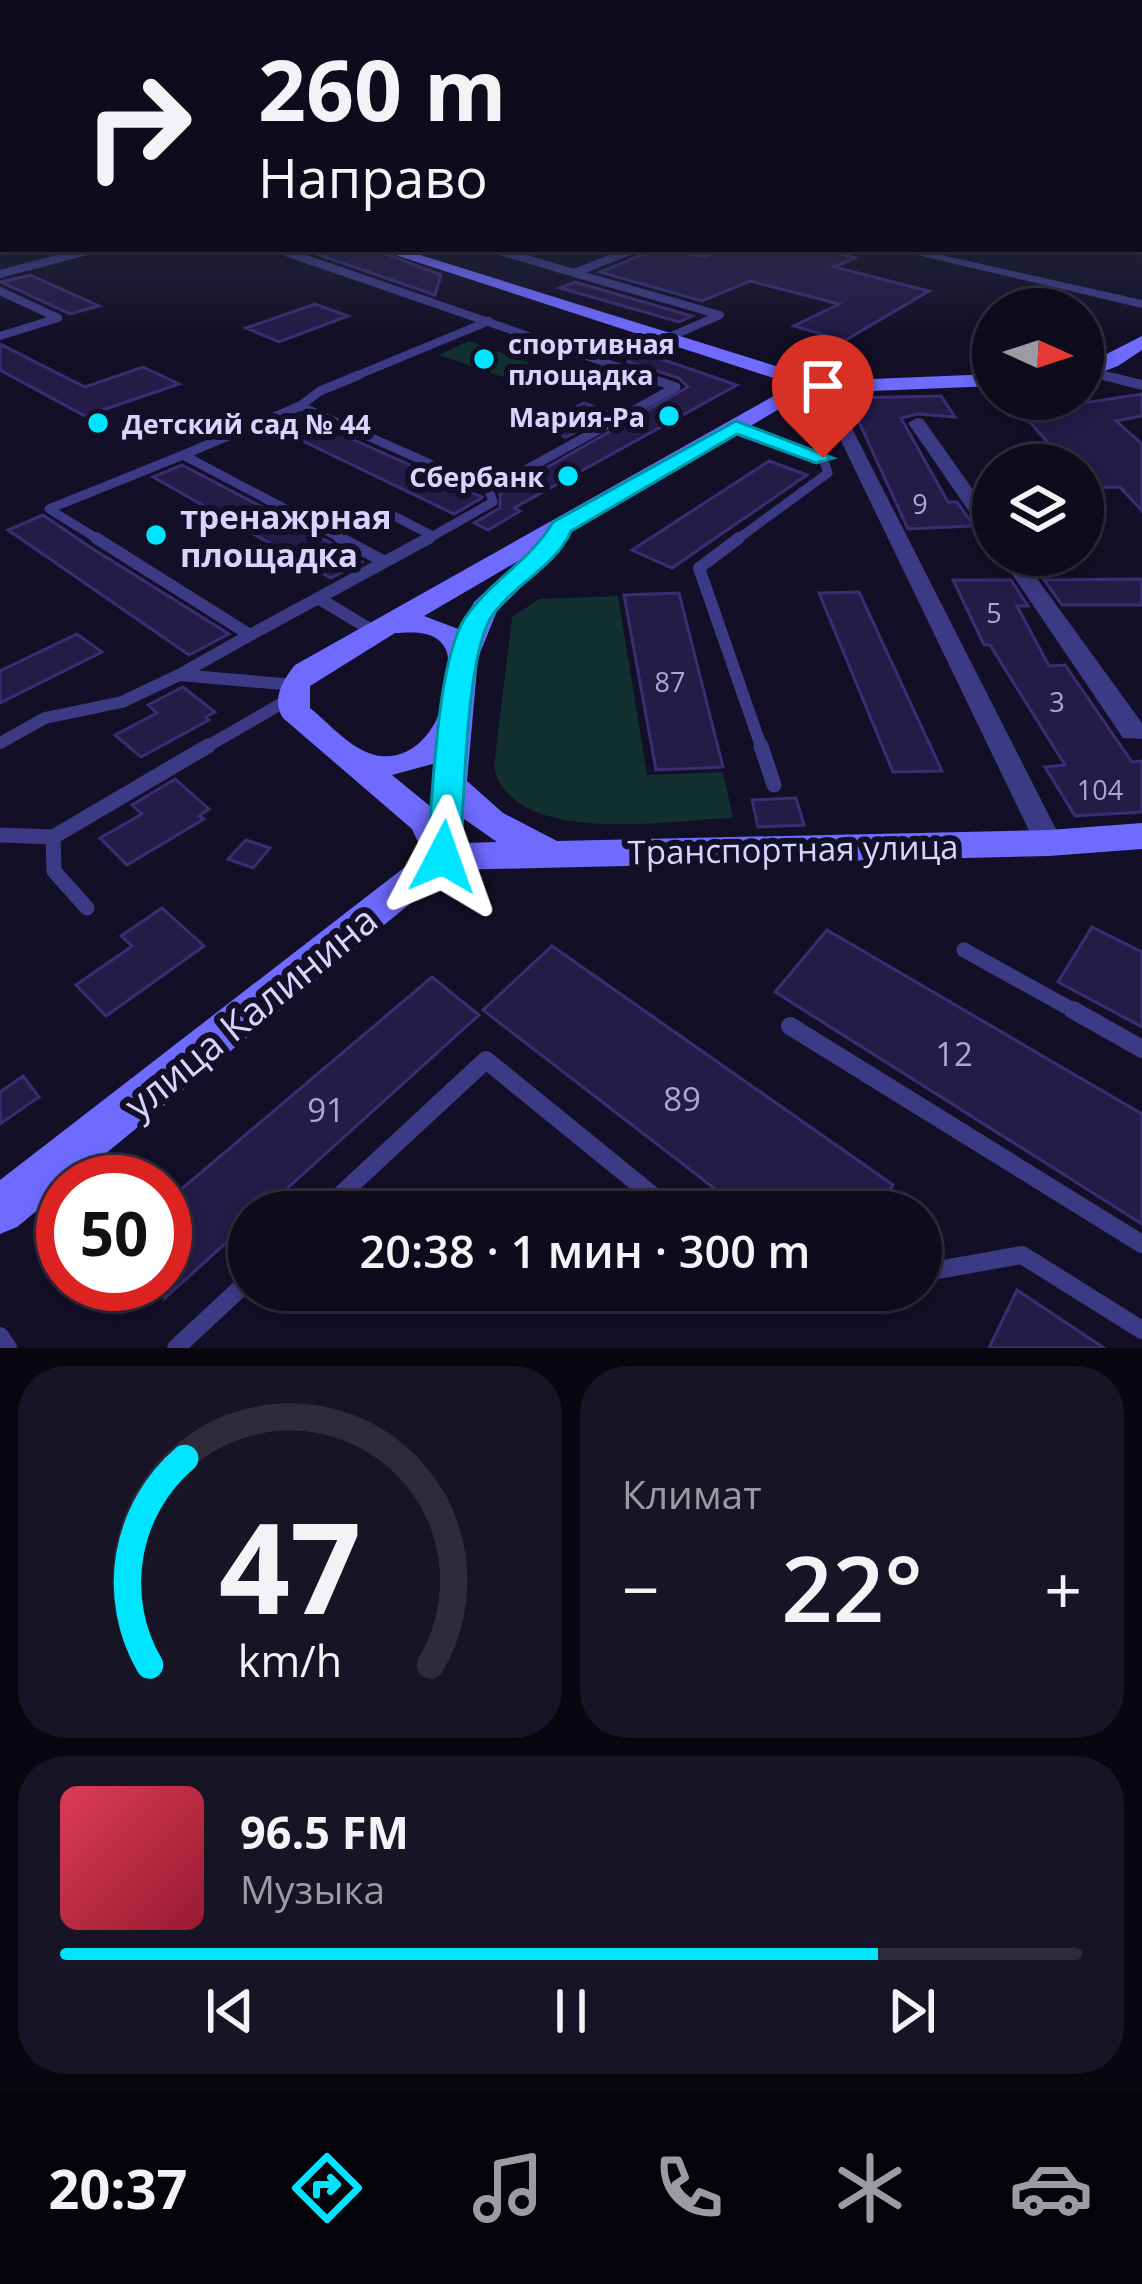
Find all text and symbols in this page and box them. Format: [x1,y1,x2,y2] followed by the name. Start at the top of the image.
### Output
[258,31,506,146] text: 260 m
[60,48,216,204] icon: right
[258,140,488,214] text: Направо
[972,288,1104,420] north arrow
[972,288,1104,576] map controls
[508,325,675,393] place label: спортивная площадка
[772,335,874,458] pin
[471,346,497,372] marker: спортивная площадка
[790,353,856,419] icon: arrive
[509,398,645,435] place label: Мария-Ра
[656,403,682,429] marker: Мария-Ра
[122,405,371,442] place label: Детский сад № 44
[85,410,111,436] marker: Детский сад № 44
[972,444,1104,576] button: layers
[409,458,544,495] place label: Сбербанк
[555,463,581,489] marker: Сбербанк
[912,485,928,522] house number: 9
[180,494,391,577] place label: тренажрная площадка
[143,522,169,548] marker: тренажрная площадка
[986,594,1002,631] house number: 5
[655,663,685,700] house number: 87
[1049,683,1065,720] house number: 3
[1077,771,1123,808] house number: 104
[380,794,506,920] position arrow
[627,824,959,874] street label: Транспортная улица
[112,892,388,1130] street label: улица Калинина
[935,1031,973,1076] house number: 12
[663,1076,701,1121] house number: 89
[307,1087,345,1132] house number: 91
[36,1155,192,1311] speed limit sign: 50
[359,1220,811,1281] text: 20:38 · 1 мин · 300 m
[622,1467,762,1520] text: Климат
[219,1481,361,1651] text: 47
[781,1526,923,1648] text: 22°
[622,1543,660,1633] text: −
[1044,1543,1082,1633] text: +
[238,1631,342,1690] text: km/h
[240,1801,409,1862] text: 96.5 FM
[240,1862,385,1915] text: Музыка
[197,1978,263,2044] icon: previous
[538,1978,604,2044] icon: pause
[879,1978,945,2044] icon: next
[285,2146,369,2230] icon: directions
[466,2146,550,2230] icon: music
[647,2146,731,2230] icon: phone
[828,2146,912,2230] icon: climate
[1009,2146,1093,2230] icon: car
[49,2151,187,2225] text: 20:37

